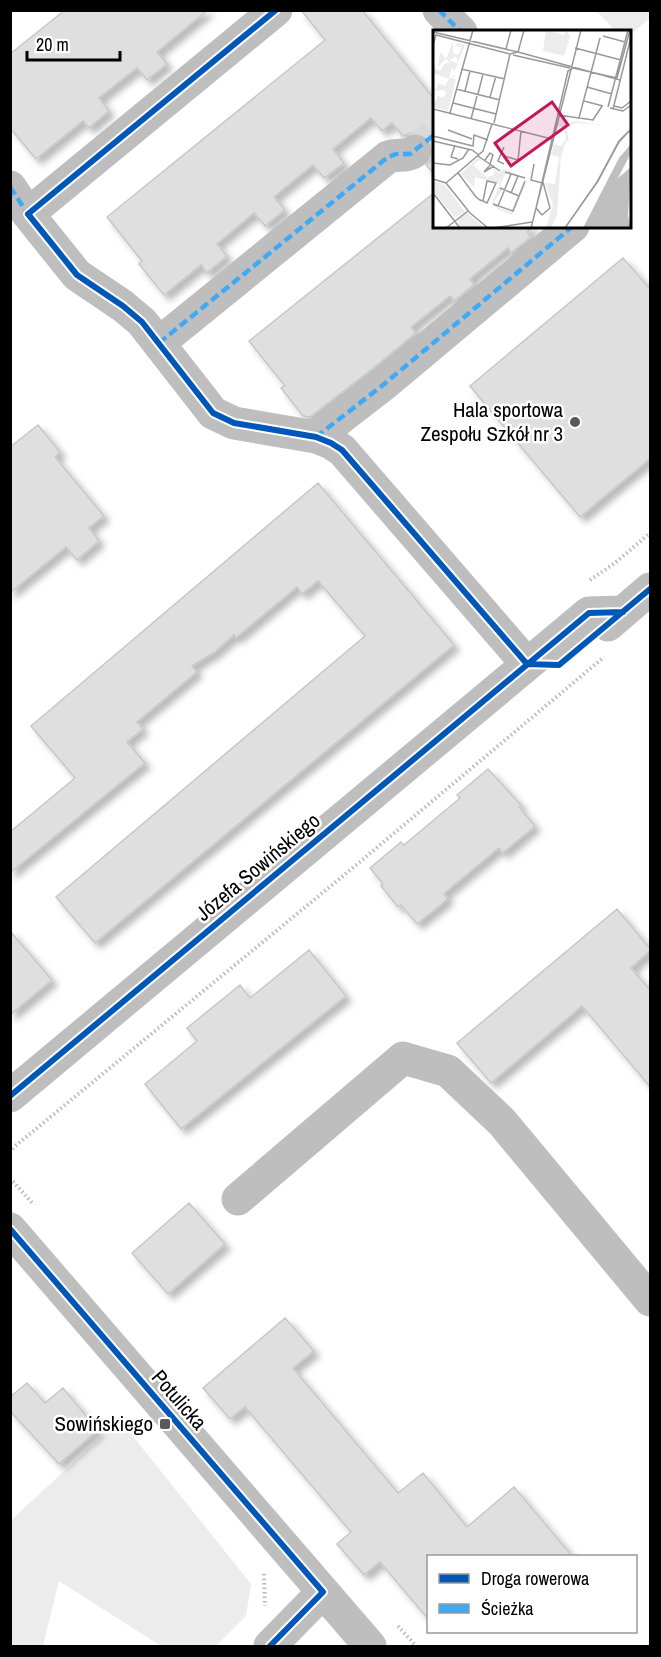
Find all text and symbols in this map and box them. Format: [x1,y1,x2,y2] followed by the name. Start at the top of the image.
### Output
[27,24,120,62] scale bar
[433,30,631,228] inset map
[36,32,69,57] text: 20 m
[420,395,563,448] place label: Hala sportowa Zespołu Szkół nr 3
[568,415,582,429] marker: Hala sportowa Zespołu Szkół nr 3
[189,806,326,927] street label: Józefa Sowińskiego
[145,1363,214,1436] street label: Potulicka
[54,1409,153,1438] place label: Sowińskiego
[158,1417,172,1431] marker: Sowińskiego
[427,1555,637,1633] legend
[481,1566,589,1591] text: Droga rowerowa
[481,1596,534,1621] text: Ścieżka

